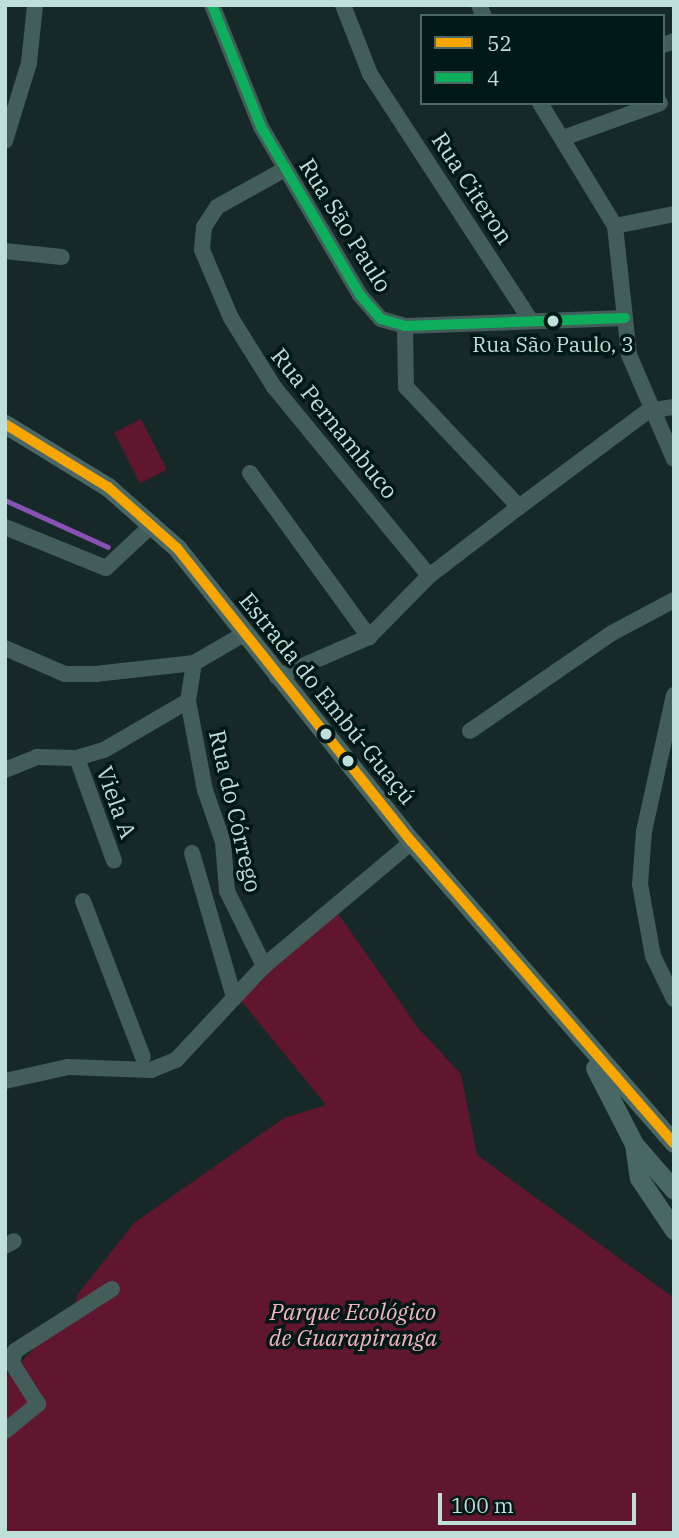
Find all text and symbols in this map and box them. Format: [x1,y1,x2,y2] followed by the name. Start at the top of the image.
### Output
[420,14,665,105] legend
[487,29,512,57] text: 52
[487,64,500,92] text: 4
[427,127,519,249] street label: Rua Citeron
[294,153,398,297] street label: Rua São Paulo
[546,314,560,328] marker: Rua São Paulo, 3
[472,331,634,357] place label: Rua São Paulo, 3
[266,342,404,504] street label: Rua Pernambuco
[234,587,422,809] street label: Estrada do Embú-Guaçú
[204,727,268,895] street label: Rua do Córrego
[319,727,333,741] unlabelled marker
[341,754,355,768] unlabelled marker
[91,762,143,842] street label: Viela A
[269,1297,437,1351] park label: Parque Ecológico de Guarapiranga
[441,1478,639,1522] scale bar
[451,1491,514,1519] text: 100 m

